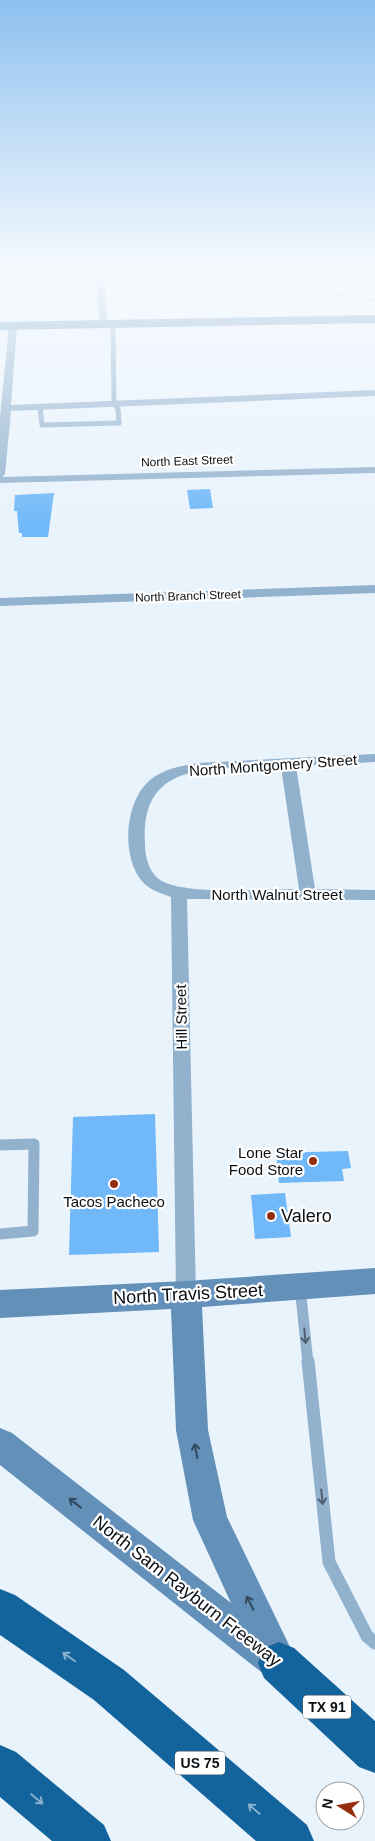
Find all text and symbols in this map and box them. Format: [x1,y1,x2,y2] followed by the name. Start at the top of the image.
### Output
[141,452,234,470] street label: North East Street
[135,587,242,605] street label: North Branch Street
[188,751,358,779] street label: North Montgomery Street
[211,886,343,903] street label: North Walnut Street
[172,984,190,1050] street label: Hill Street
[229,1144,303,1178] place label: Lone Star Food Store
[307,1155,319,1167] marker: Lone Star Food Store
[108,1178,120,1190] marker: Tacos Pacheco
[63,1193,165,1210] place label: Tacos Pacheco
[281,1206,332,1226] place label: Valero
[265,1210,277,1222] marker: Valero
[113,1280,263,1308] street label: North Travis Street
[301,1327,310,1343] one-way arrow
[191,1443,201,1459] one-way arrow
[317,1489,327,1505] one-way arrow
[69,1498,82,1509] one-way arrow
[89,1511,285,1671] street label: North Sam Rayburn Freeway
[245,1596,254,1611] one-way arrow
[62,1652,76,1662] one-way arrow
[303,1695,351,1718] road number: TX 91
[175,1752,225,1775] road number: US 75
[315,1781,365,1831] north arrow
[31,1793,44,1805] one-way arrow
[318,1797,336,1810] text: N
[248,1804,261,1815] one-way arrow

